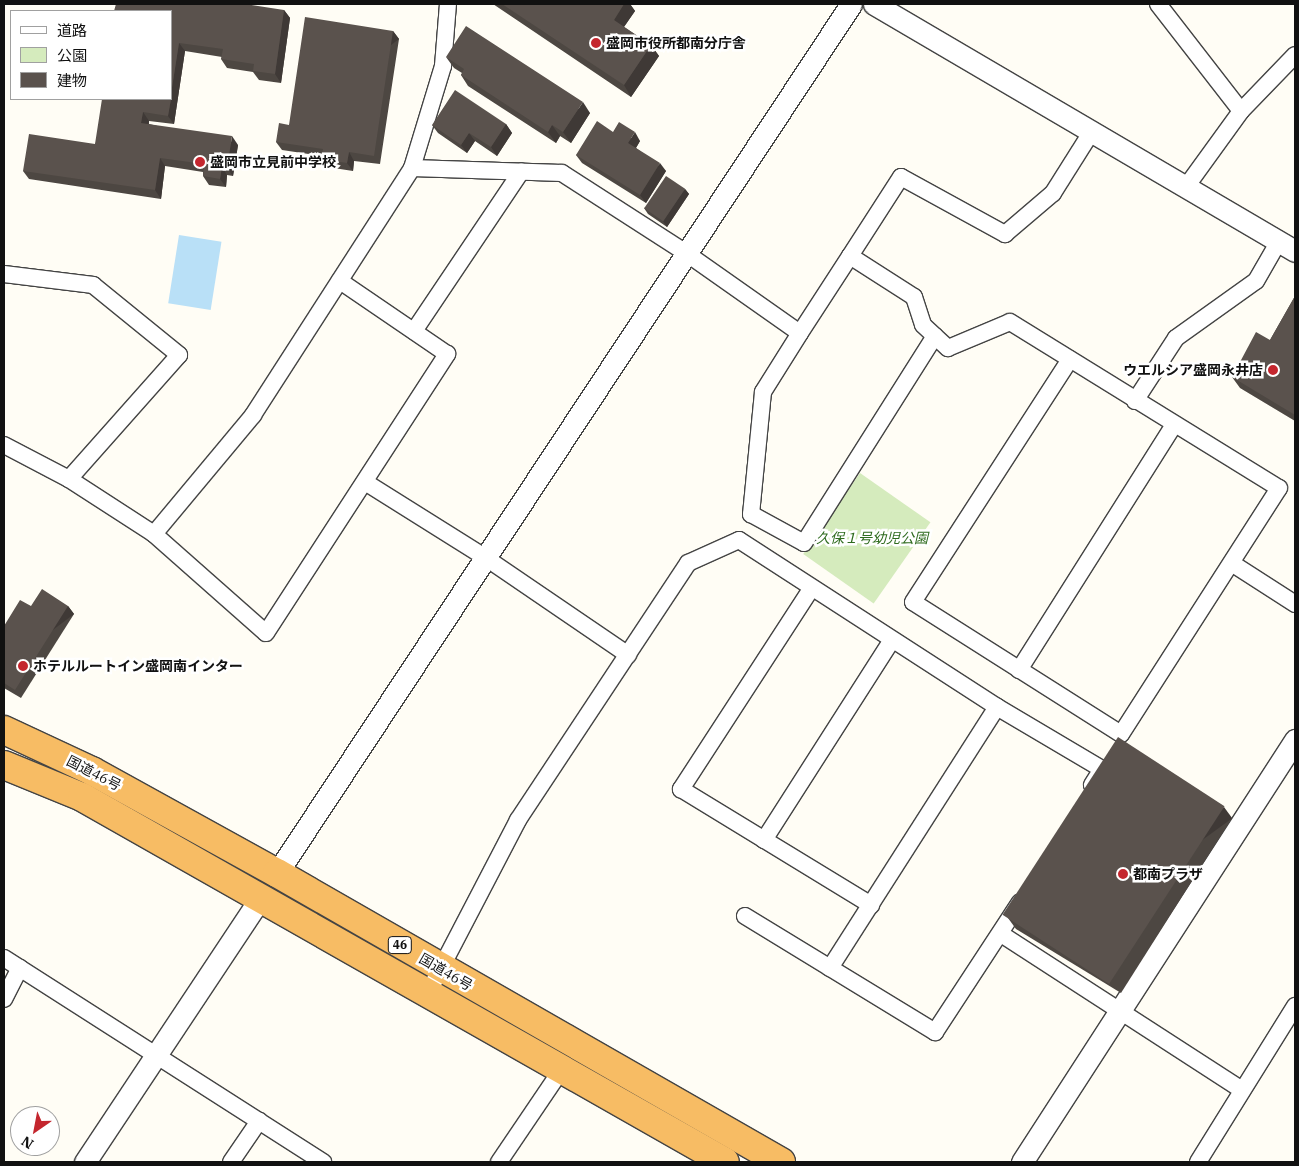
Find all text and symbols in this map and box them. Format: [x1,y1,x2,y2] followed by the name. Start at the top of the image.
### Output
[10,10,172,100] legend
[57,21,87,40] text: 道路
[606,35,746,51] place label: 盛岡市役所都南分庁舎
[590,37,602,49] marker: 盛岡市役所都南分庁舎
[57,46,87,65] text: 公園
[57,71,87,90] text: 建物
[210,154,336,170] place label: 盛岡市立見前中学校
[194,156,206,168] marker: 盛岡市立見前中学校
[1123,362,1263,378] place label: ウエルシア盛岡永井店
[1267,364,1279,376] marker: ウエルシア盛岡永井店
[816,530,928,546] park label: 久保１号幼児公園
[33,658,243,674] place label: ホテルルートイン盛岡南インター
[17,660,29,672] marker: ホテルルートイン盛岡南インター
[64,752,124,794] street label: 国道46号
[1133,866,1203,882] place label: 都南プラザ
[1117,868,1129,880] marker: 都南プラザ
[388,936,412,954] road number: 46
[416,950,476,994] street label: 国道46号
[10,1106,60,1156] north arrow
[18,1132,37,1153] text: N

